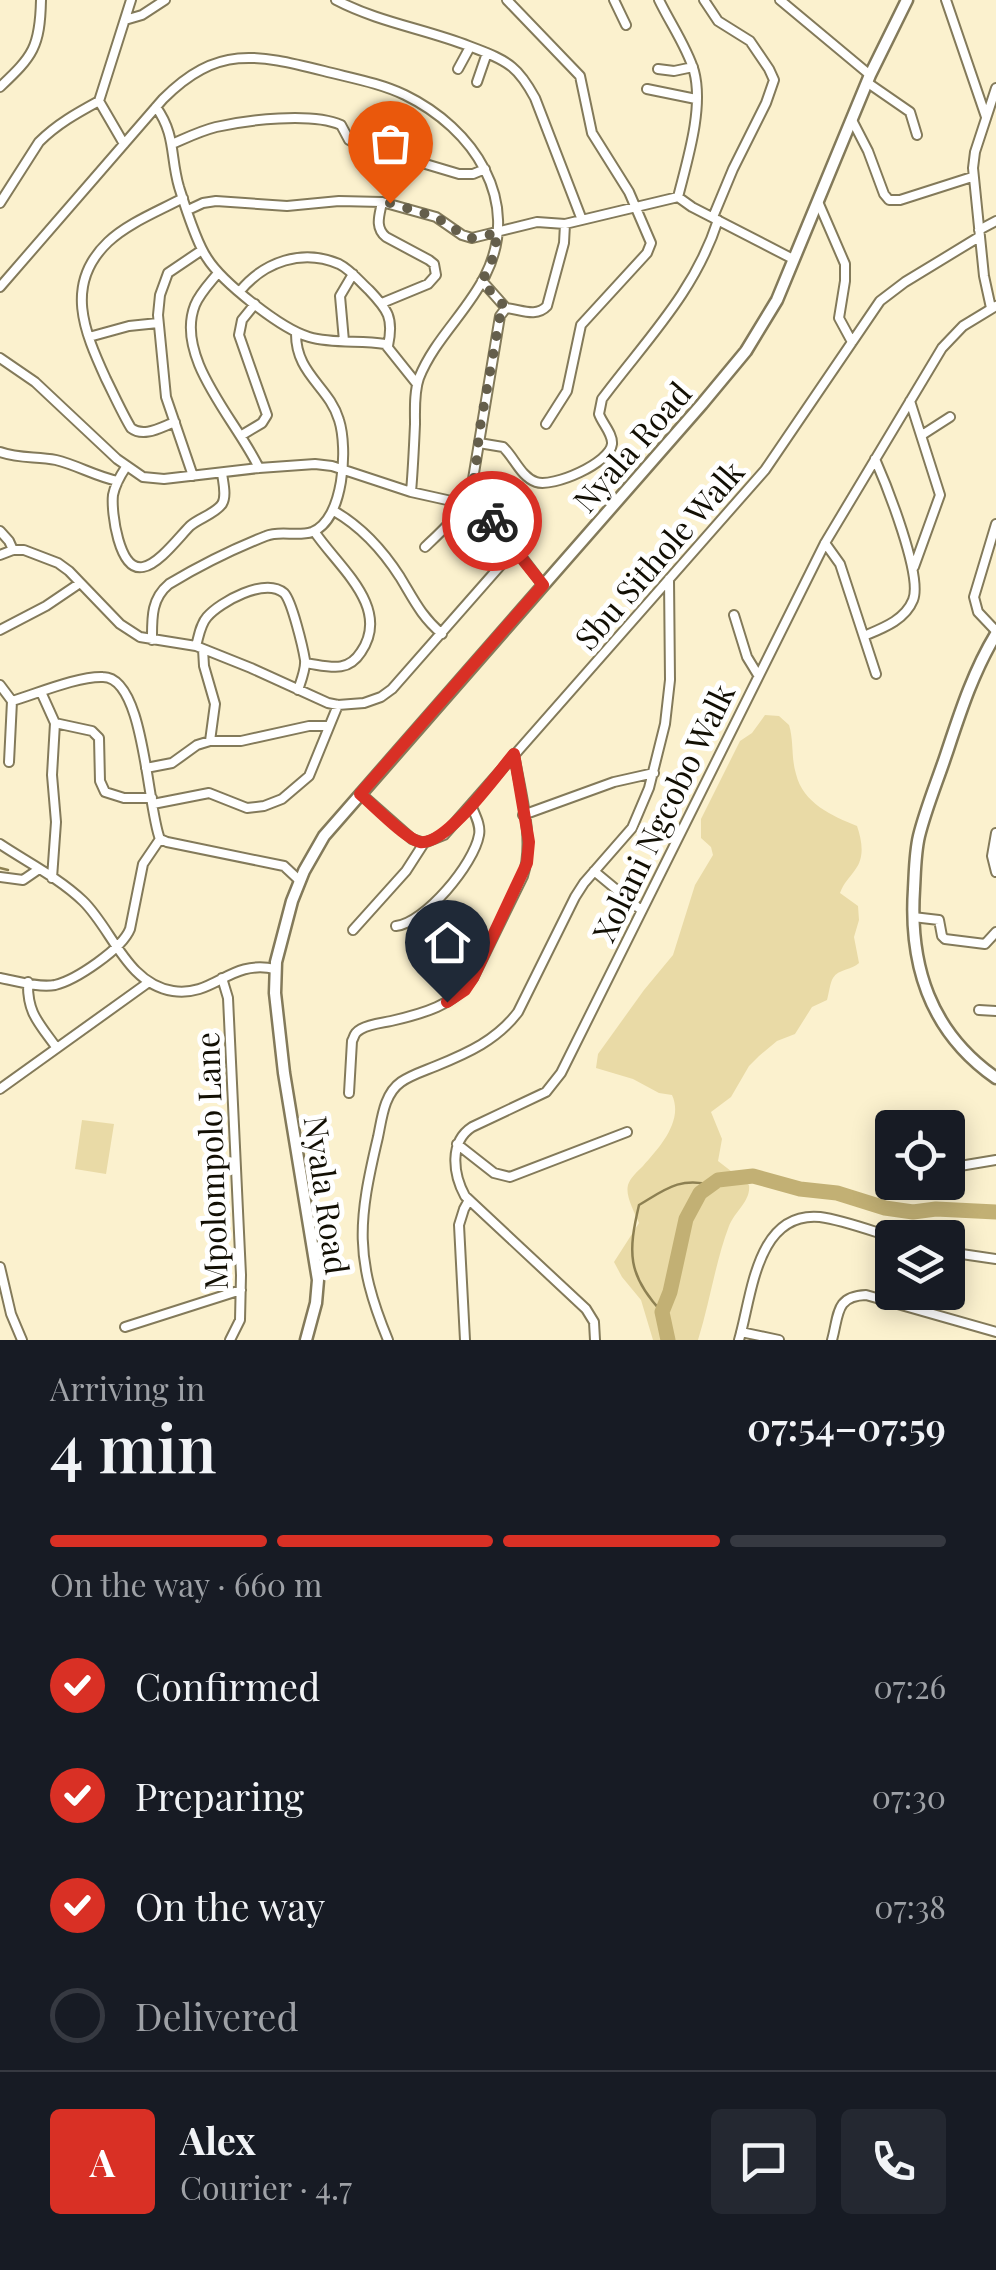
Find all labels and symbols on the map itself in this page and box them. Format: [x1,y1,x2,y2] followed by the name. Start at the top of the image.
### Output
[348,101,433,204] pin
[562,372,700,520] street label: Nyala Road
[564,450,753,658] street label: Sbu Sithole Walk
[442,471,542,571] courier
[581,675,743,948] street label: Xolani Ngcobo Walk
[405,900,490,1003] pin
[184,1031,236,1291] street label: Mpolompolo Lane
[296,1113,360,1277] street label: Nyala Road

